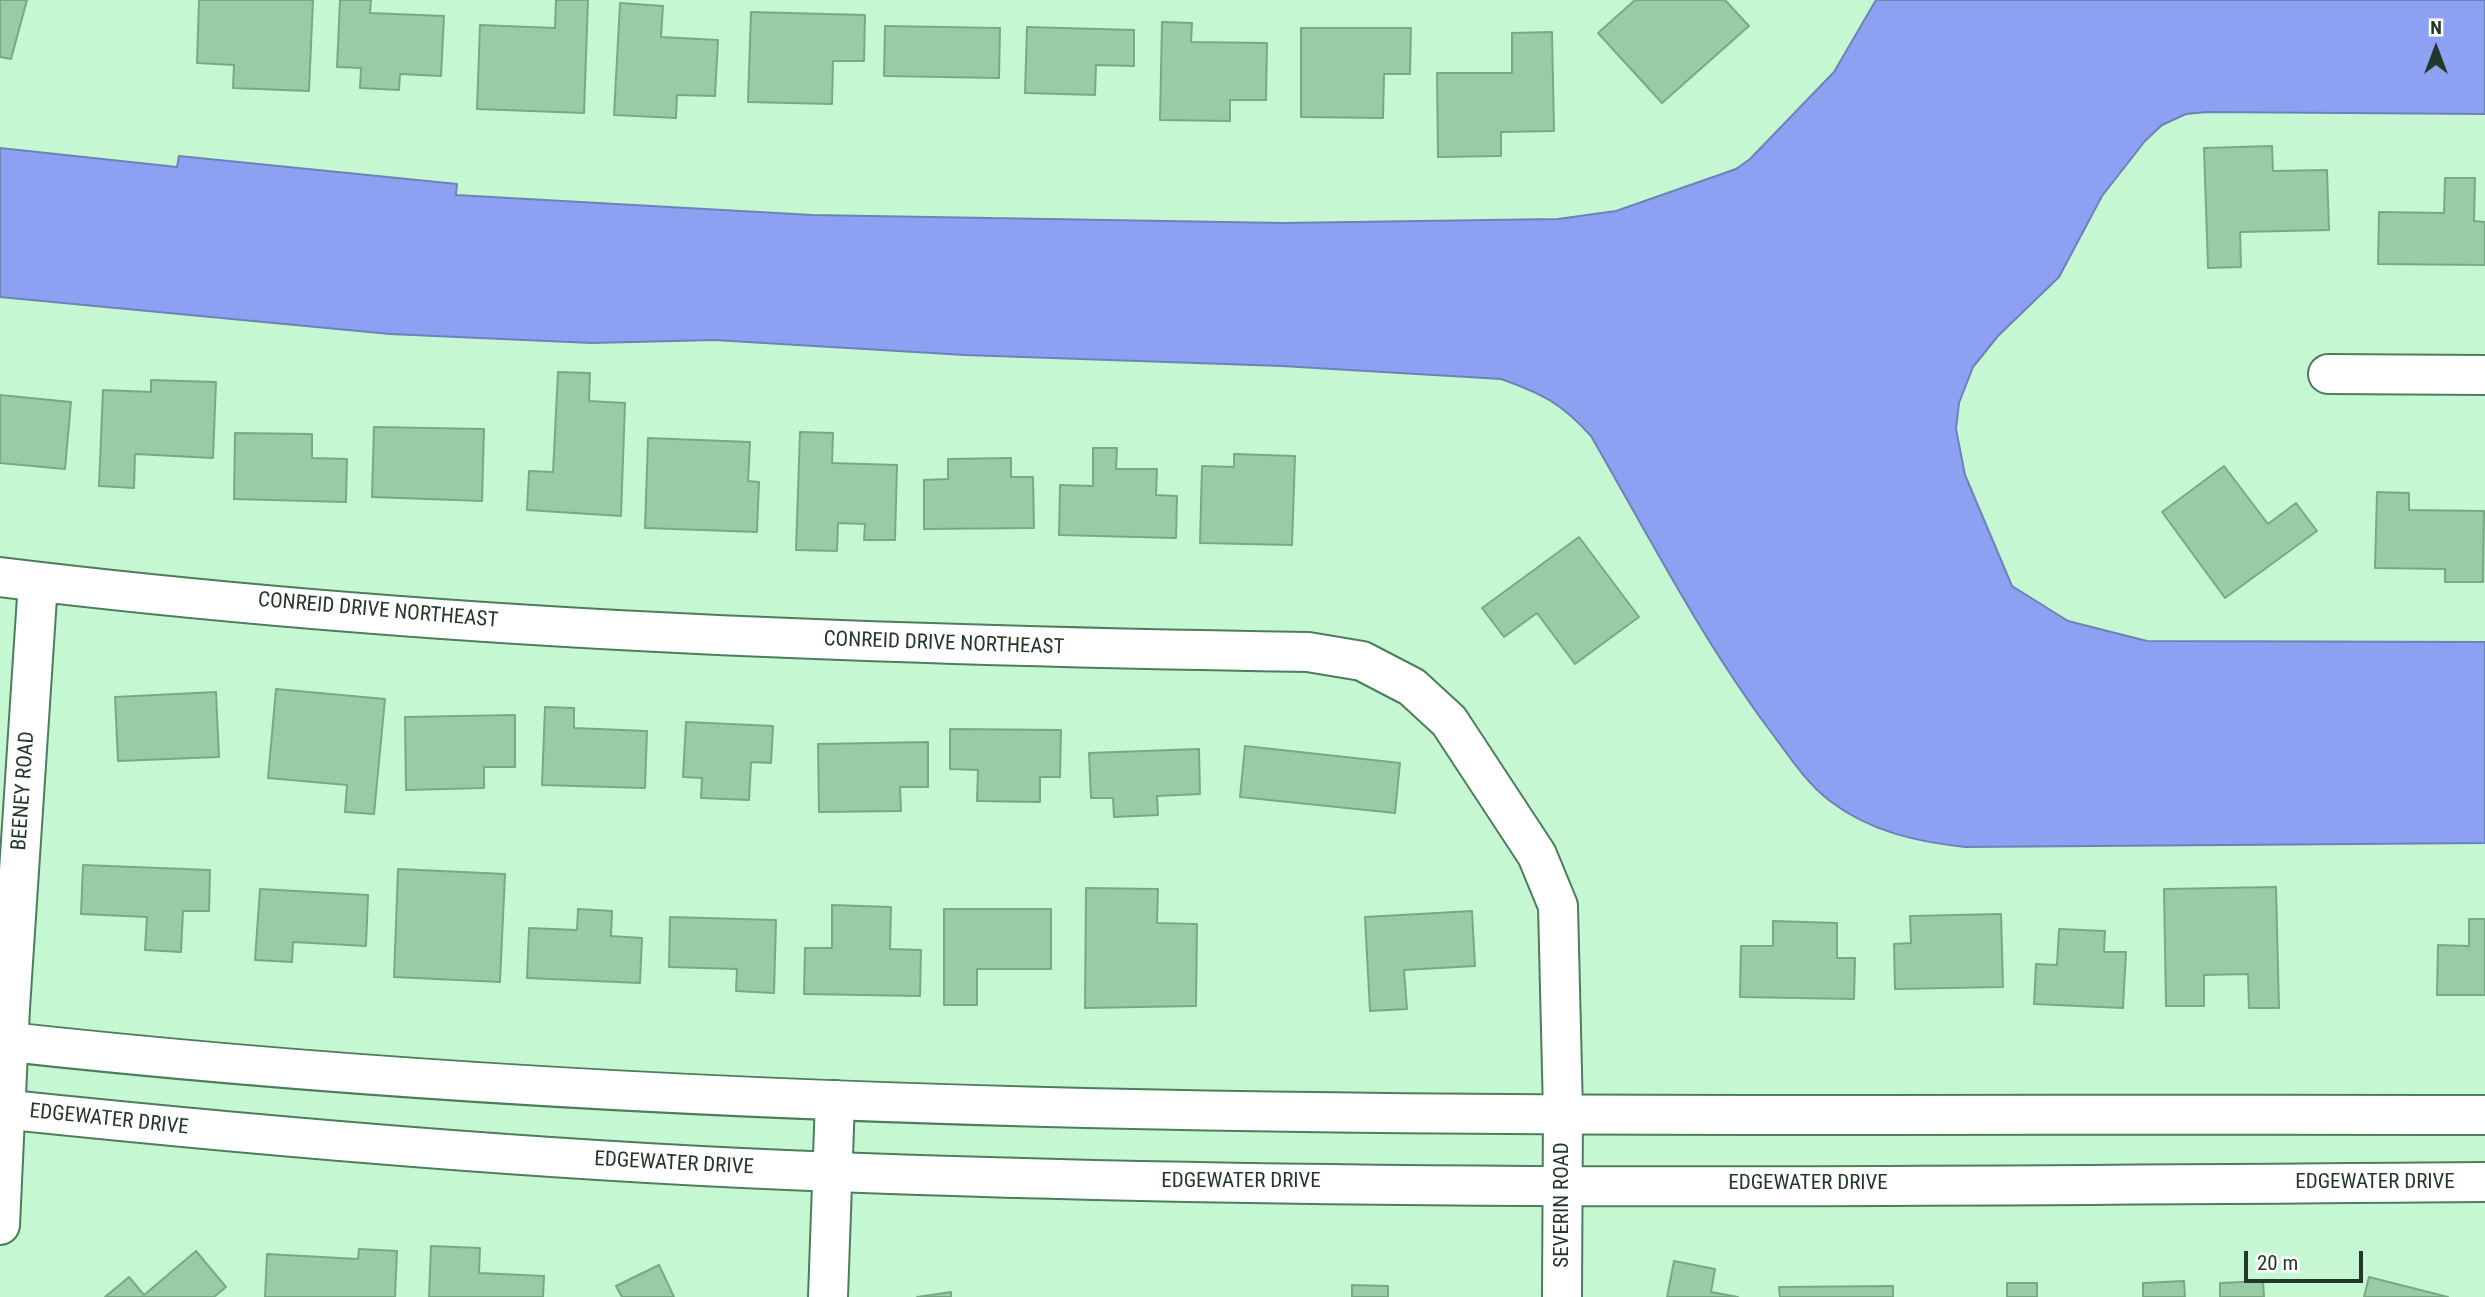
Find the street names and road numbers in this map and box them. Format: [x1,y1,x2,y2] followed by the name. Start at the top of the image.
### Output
[257,588,499,634] street label: CONREID DRIVE NORTHEAST
[823,627,1065,661] street label: CONREID DRIVE NORTHEAST
[7,731,41,851] street label: BEENEY ROAD
[28,1099,190,1141] street label: EDGEWATER DRIVE
[1550,1142,1576,1268] street label: SEVERIN ROAD
[594,1147,754,1181] street label: EDGEWATER DRIVE
[1161,1169,1321,1195] street label: EDGEWATER DRIVE
[2295,1170,2455,1196] street label: EDGEWATER DRIVE
[1728,1171,1888,1197] street label: EDGEWATER DRIVE

